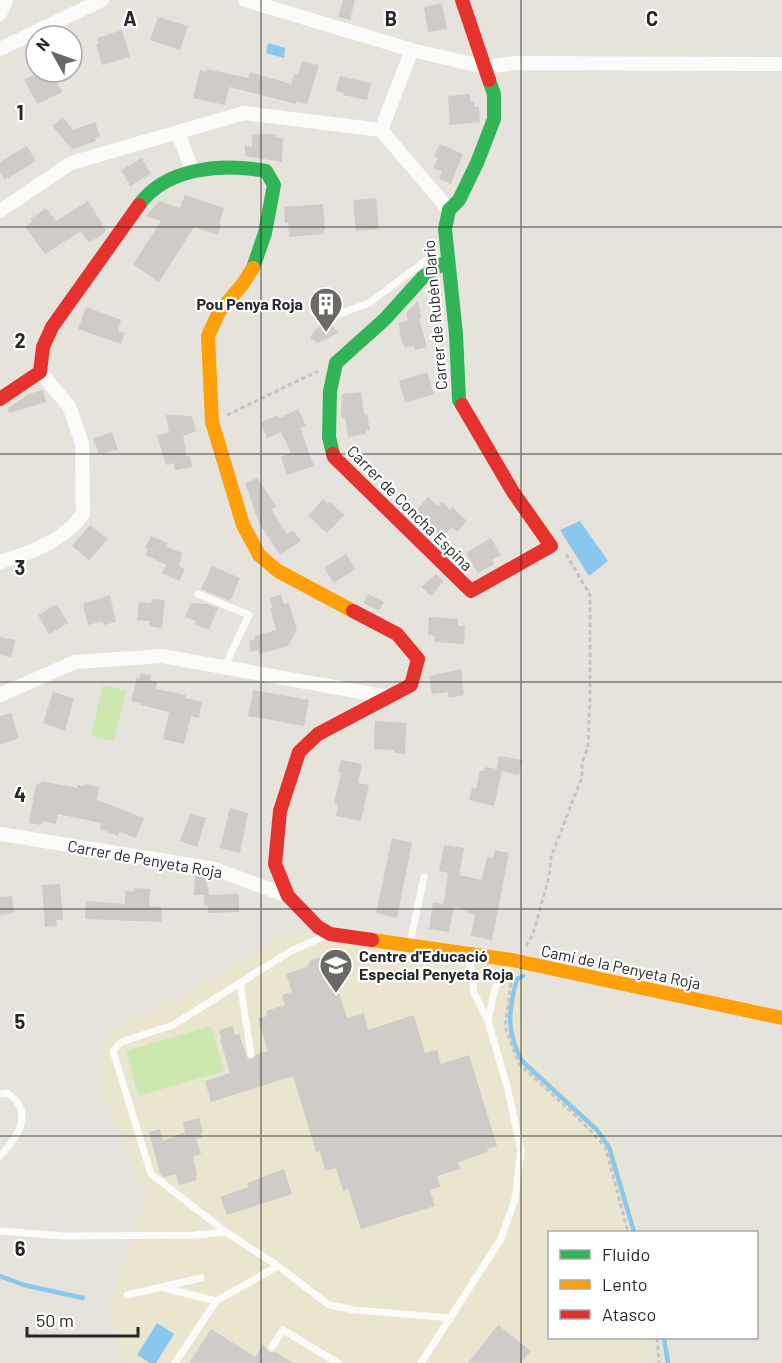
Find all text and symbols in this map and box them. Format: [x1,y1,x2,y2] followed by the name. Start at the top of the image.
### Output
[123,6,137,30] text: A
[385,6,397,30] text: B
[646,6,658,30] text: C
[24,24,84,84] north arrow
[31,34,53,54] text: N
[16,100,24,124] text: 1
[418,239,451,391] street label: Carrer de Rubén Darío
[308,286,344,333] building icon: Pou Penya Roja
[196,294,303,313] place label: Pou Penya Roja
[14,328,26,352] text: 2
[344,441,477,574] street label: Carrer de Concha Espina
[15,555,25,579] text: 3
[14,782,26,806] text: 4
[66,836,224,881] street label: Carrer de Penyeta Roja
[540,940,703,993] street label: Camí de la Penyeta Roja
[359,946,514,983] place label: Centre d'Educació Especial Penyeta Roja
[318,947,354,994] school or university icon: Centre d'Educació Especial Penyeta Roja
[15,1009,26,1033] text: 5
[548,1231,758,1339] legend
[15,1236,26,1260] text: 6
[602,1243,650,1265] text: Fluido
[602,1273,648,1295] text: Lento
[27,1300,138,1338] scale bar
[602,1303,656,1325] text: Atasco
[36,1309,74,1331] text: 50 m

